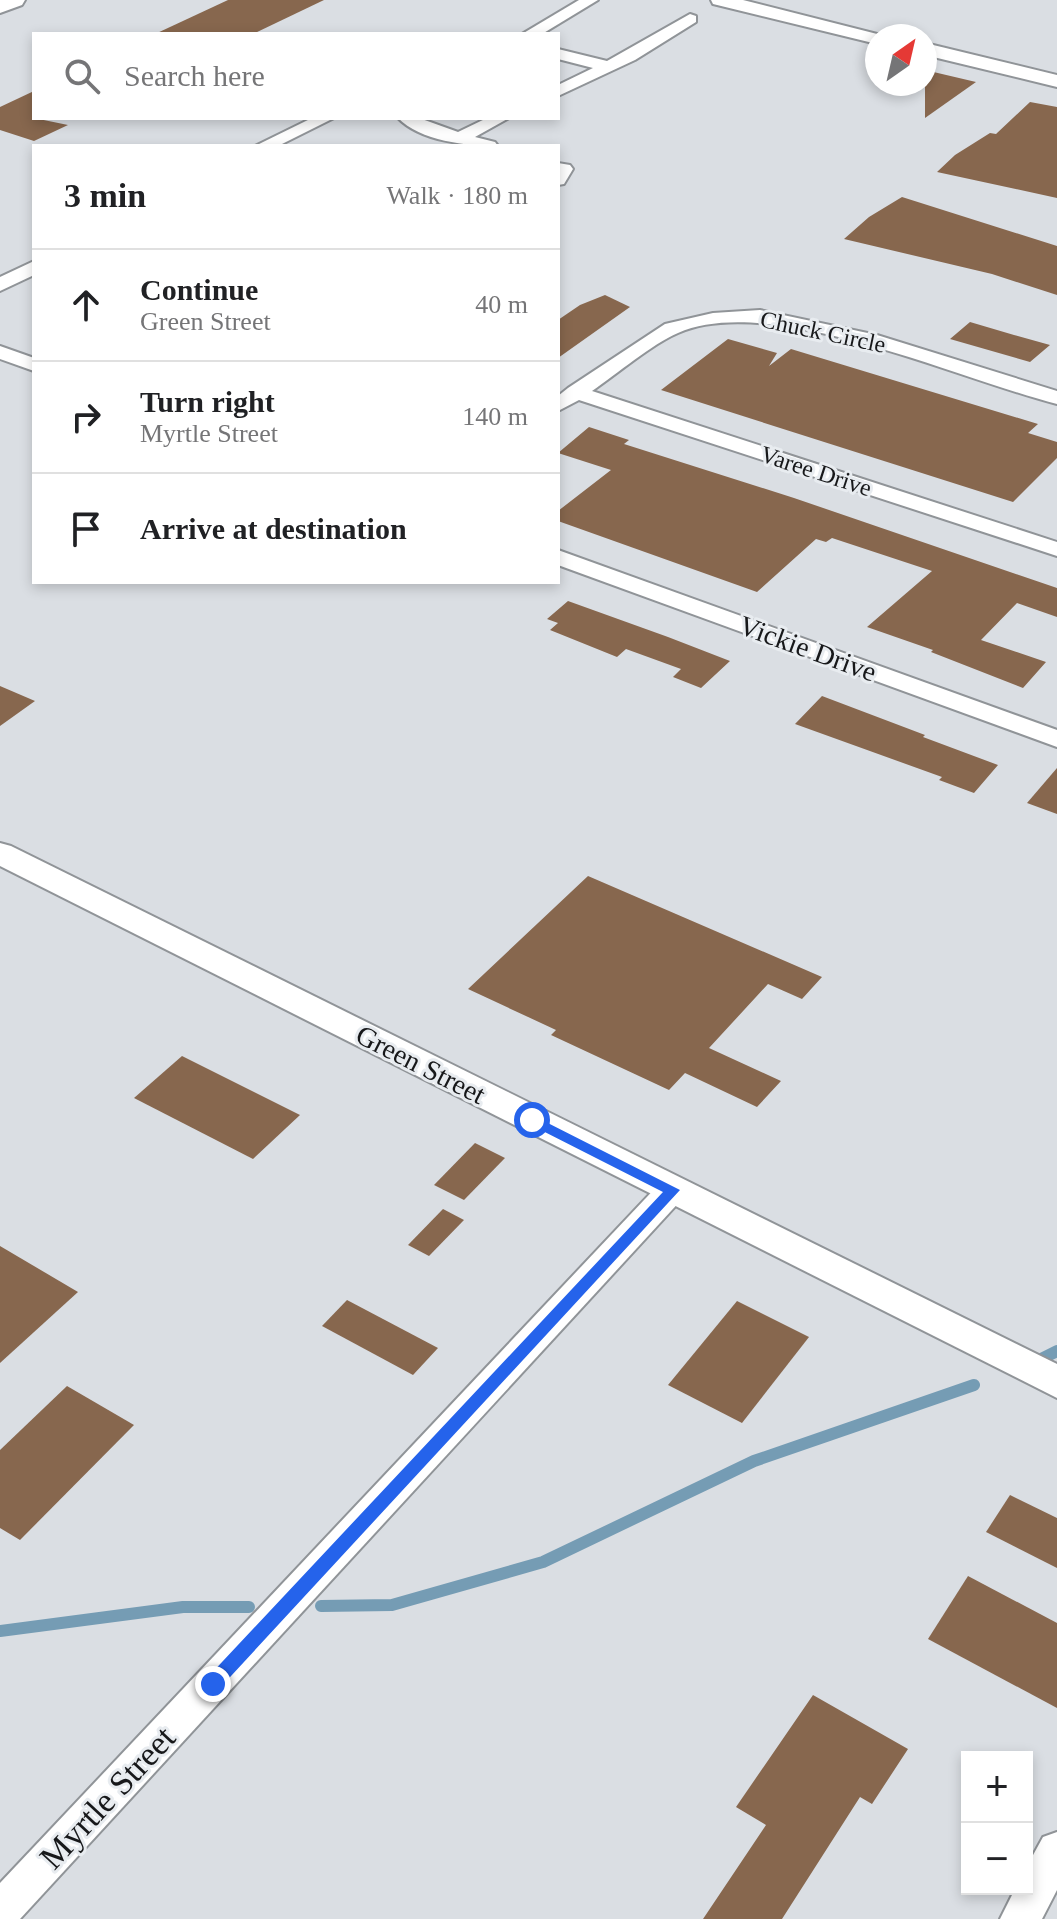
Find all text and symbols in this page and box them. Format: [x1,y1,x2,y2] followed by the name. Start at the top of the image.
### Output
[865,24,937,96] north arrow
[32,32,560,120] search box
[60,54,104,98] icon: search
[124,59,265,92] text: Search here
[64,177,146,214] text: 3 min
[386,181,528,210] text: Walk · 180 m
[140,273,258,306] text: Continue
[64,283,108,327] icon: ahead
[475,290,528,319] text: 40 m
[758,306,888,358] street label: Chuck Circle
[140,307,271,336] text: Green Street
[140,385,275,418] text: Turn right
[64,395,108,439] icon: right
[462,402,528,431] text: 140 m
[140,419,278,448] text: Myrtle Street
[757,441,875,501] street label: Varee Drive
[64,507,108,551] icon: arrive
[140,512,407,545] text: Arrive at destination
[735,609,881,688] street label: Vickie Drive
[351,1019,491,1110] street label: Green Street
[514,1102,550,1138] route start
[195,1666,231,1702] route end
[32,1718,183,1876] street label: Myrtle Street
[961,1751,1033,1895] map controls
[961,1751,1033,1823] button: +
[961,1823,1033,1895] button: −

